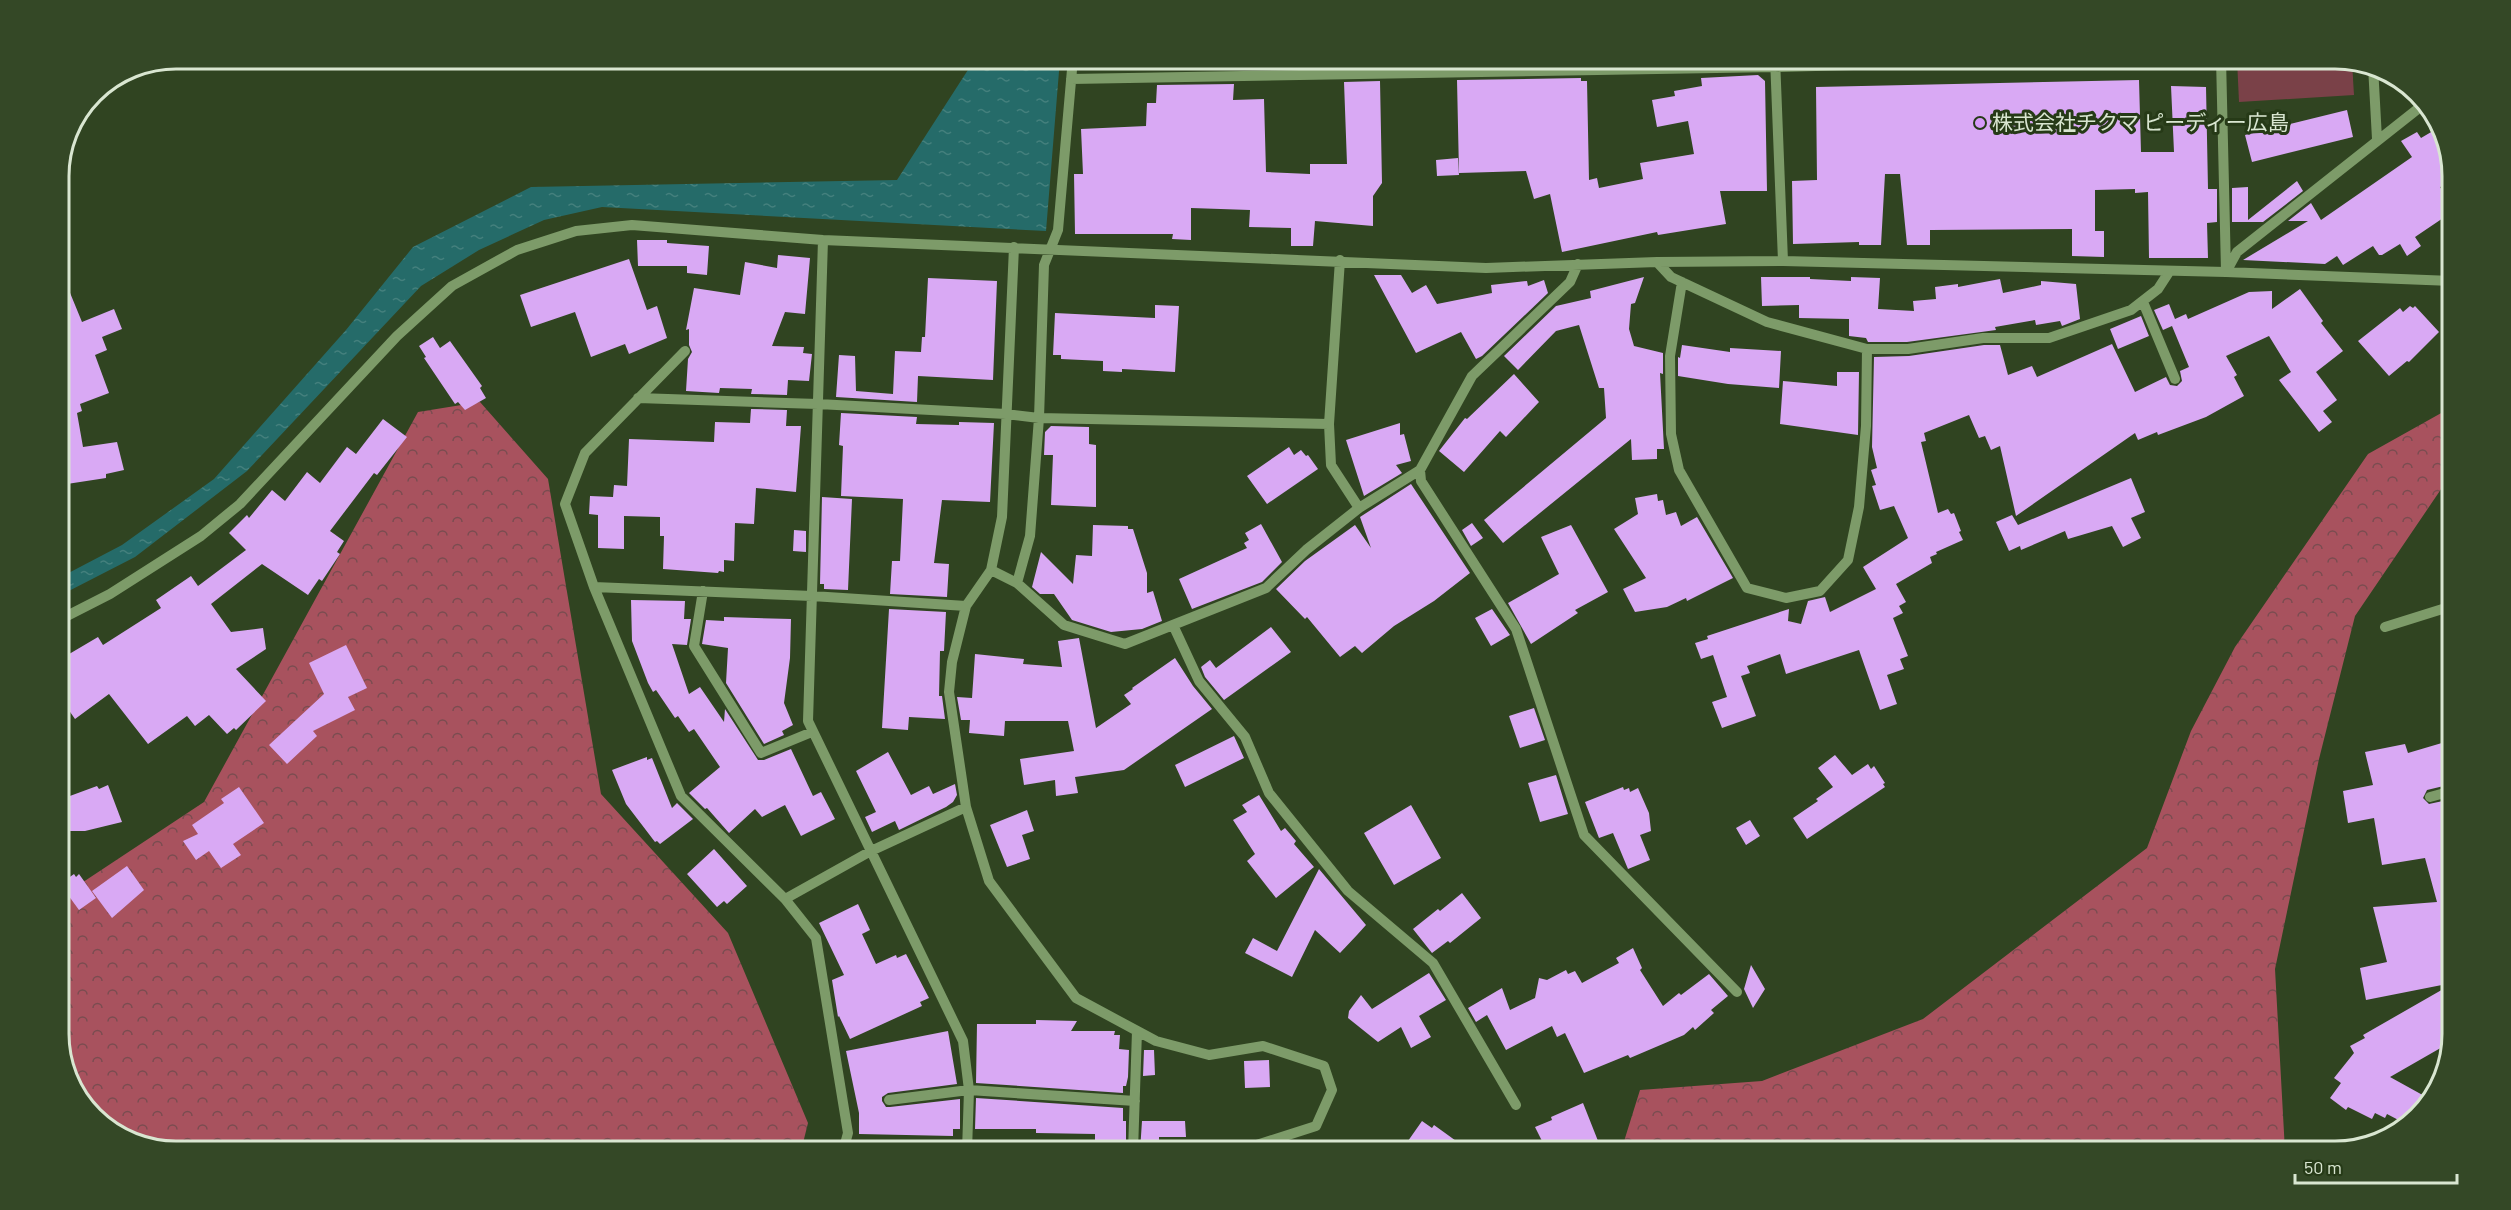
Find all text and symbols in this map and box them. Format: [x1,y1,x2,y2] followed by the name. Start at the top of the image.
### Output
[1992,109,2289,134] place label: 株式会社チクマ ピーディー広島
[1973,116,1987,130] marker: 株式会社チクマ ピーディー広島
[2295,1147,2457,1185] scale bar
[2304,1156,2342,1178] text: 50 m

